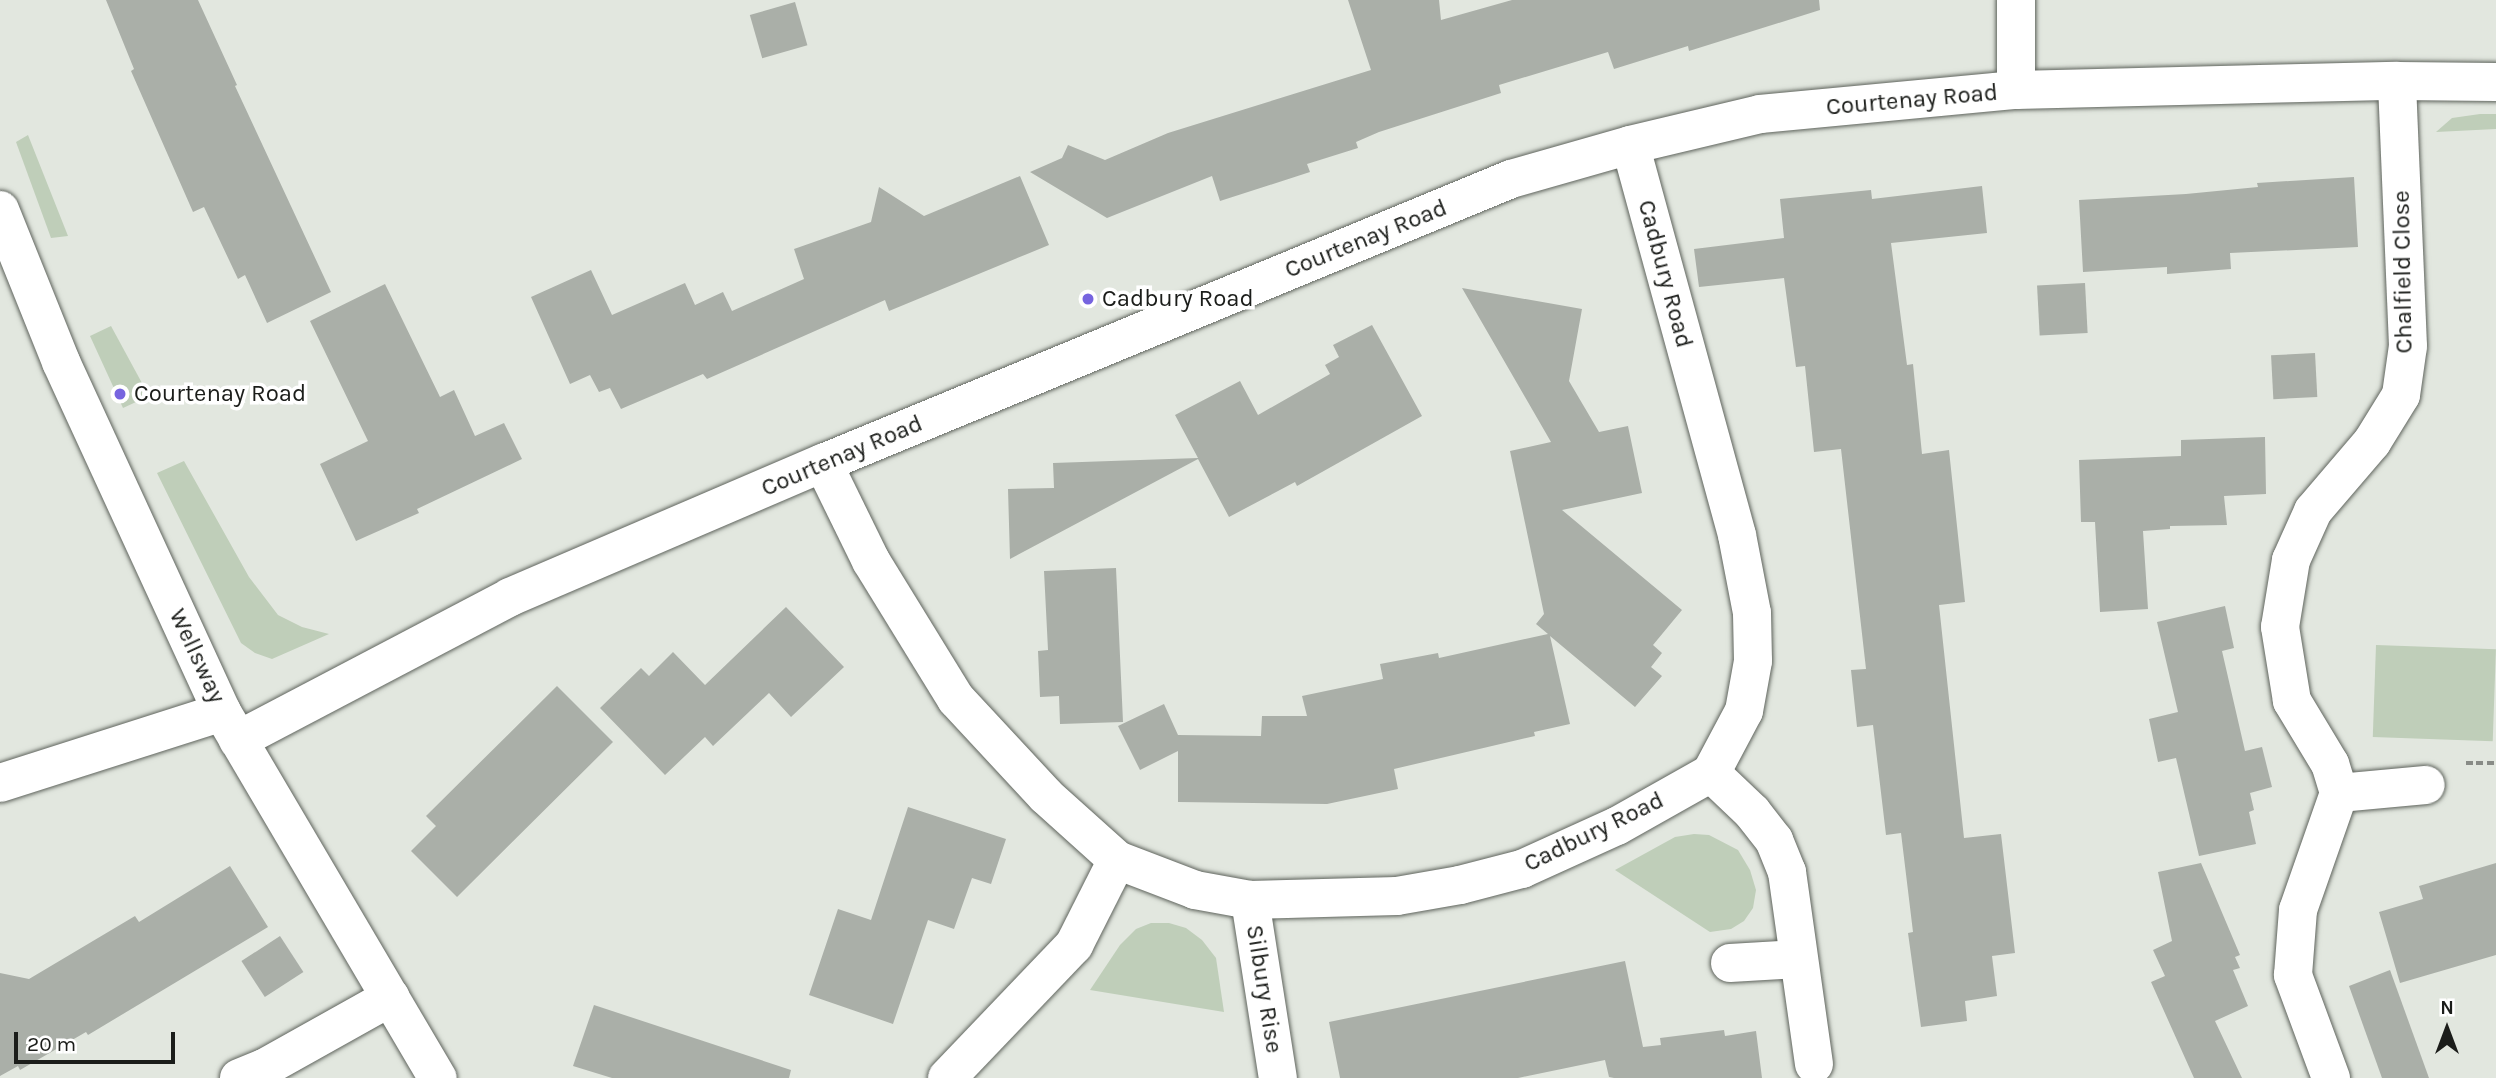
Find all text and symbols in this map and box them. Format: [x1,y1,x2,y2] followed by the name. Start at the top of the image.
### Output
[1825,78,1999,122] street label: Courtenay Road
[2387,190,2419,354] street label: Chalfield Close
[1281,193,1451,285] street label: Courtenay Road
[1631,197,1699,351] street label: Cadbury Road
[1102,285,1254,313] place label: Cadbury Road
[1080,291,1096,307] marker: Cadbury Road
[134,380,306,408] place label: Courtenay Road
[112,386,128,402] marker: Courtenay Road
[757,409,927,503] street label: Courtenay Road
[163,604,231,708] street label: Wellsway
[1520,786,1668,878] street label: Cadbury Road
[1240,923,1288,1055] street label: Silbury Rise
[2412,994,2482,1064] north arrow
[2440,997,2454,1019] text: N
[18,1018,178,1062] scale bar
[27,1032,76,1056] text: 20 m

